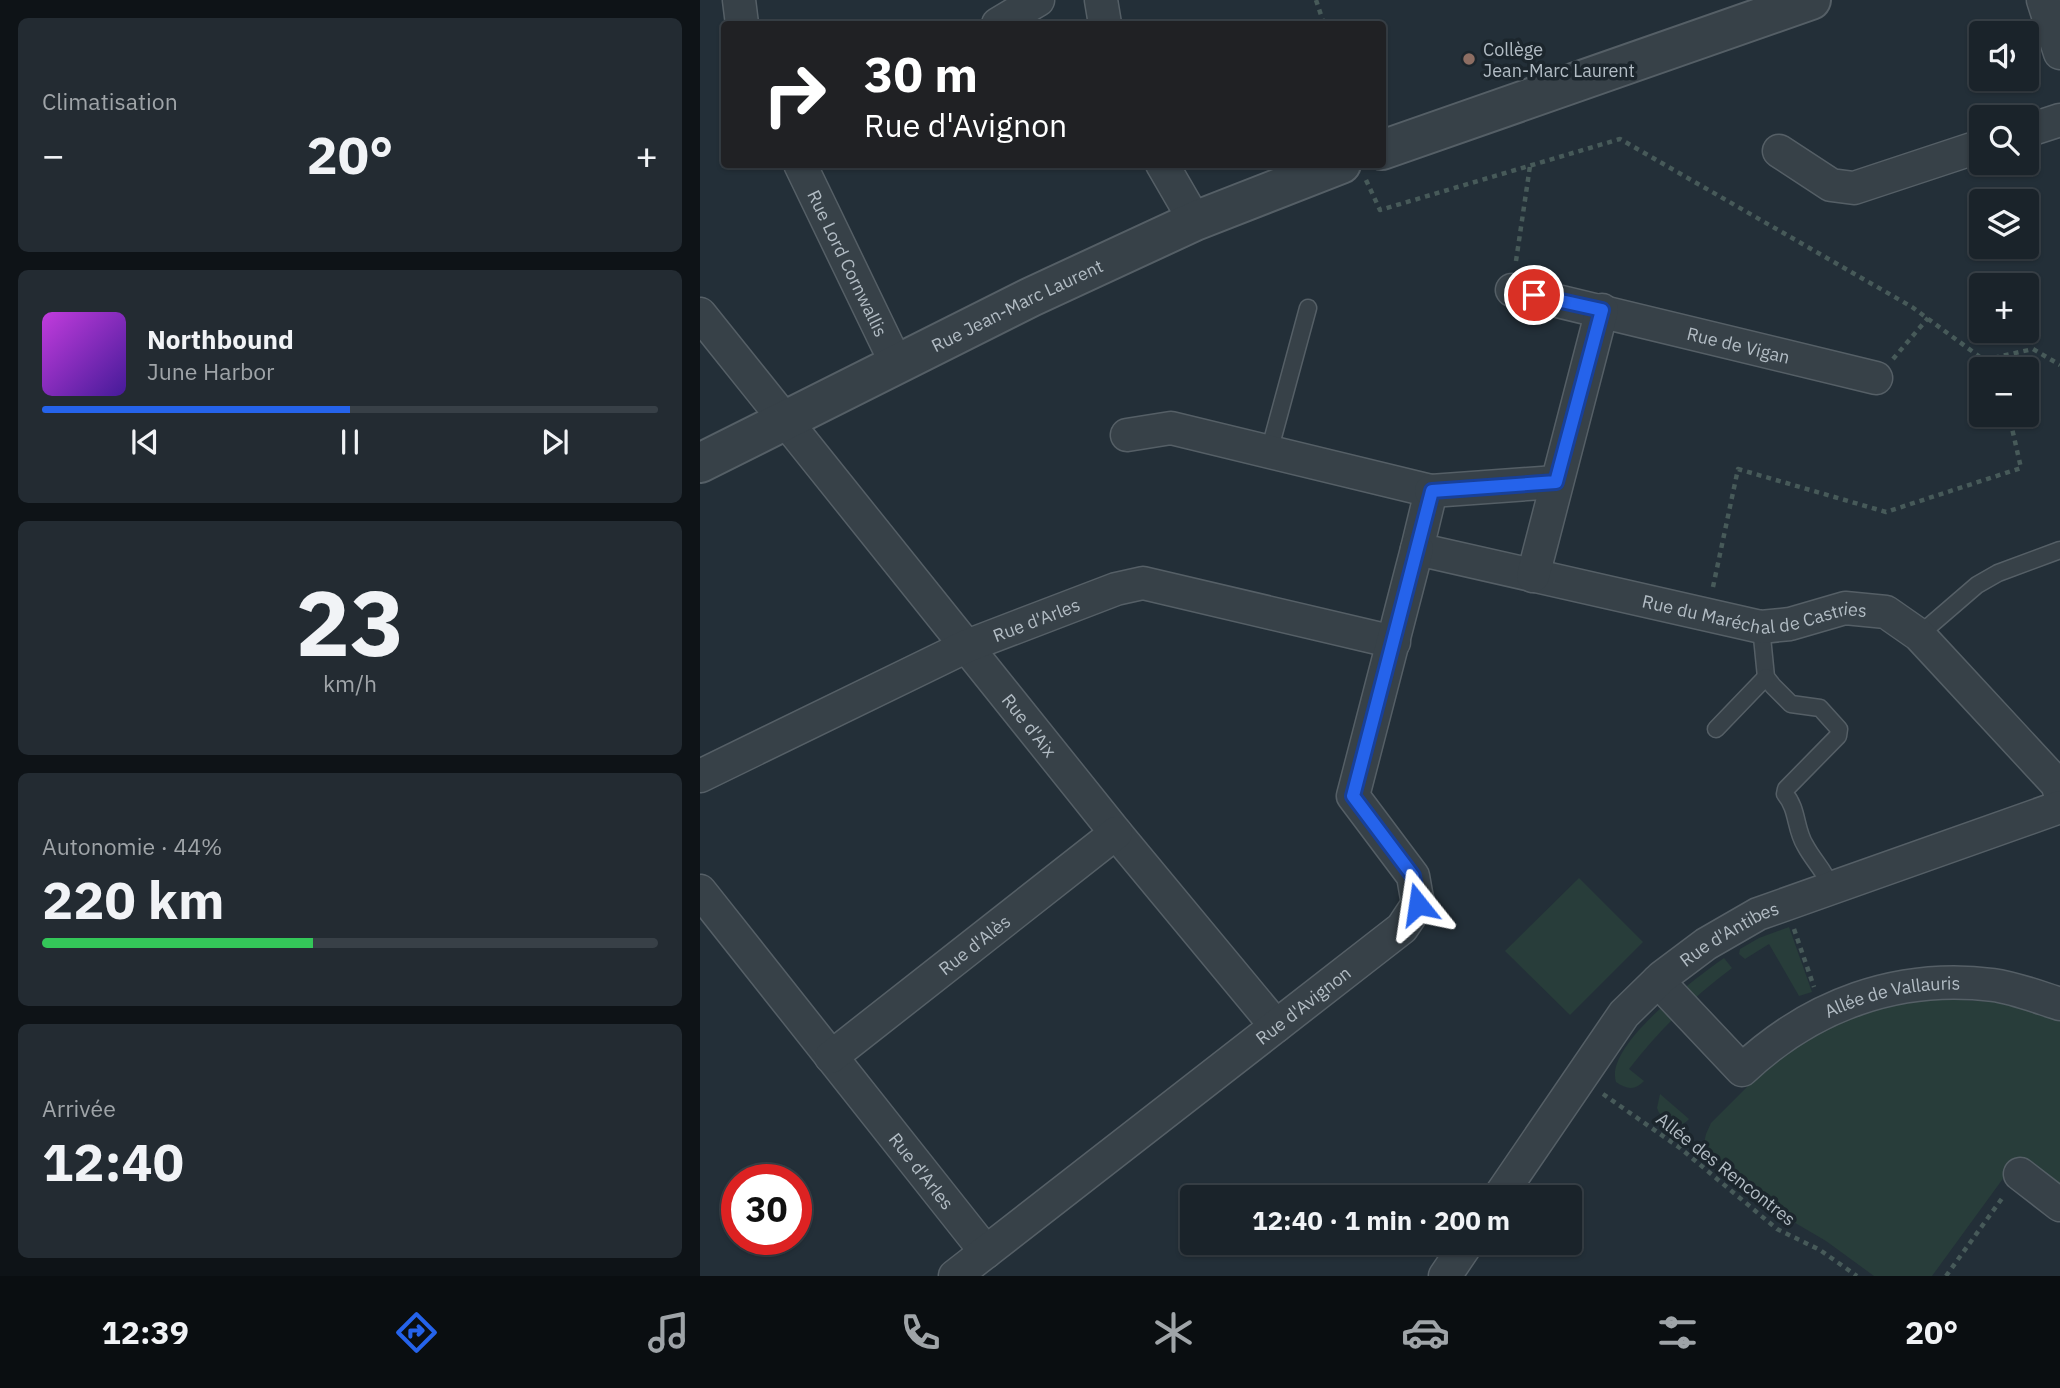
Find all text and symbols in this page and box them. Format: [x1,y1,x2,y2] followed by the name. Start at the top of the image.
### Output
[1969,21,2039,427] map controls
[1969,21,2039,91] button: sound
[1483,38,1635,82] place label: Collège Jean-Marc Laurent
[864,42,978,105] text: 30 m
[749,49,840,140] icon: right
[1461,51,1477,67] marker: Collège Jean-Marc Laurent
[42,86,178,116] text: Climatisation
[864,104,1067,146] text: Rue d'Avignon
[1969,105,2039,175] button: search
[307,121,393,188] text: 20°
[42,130,65,179] text: −
[635,130,658,179] text: +
[803,186,893,340] street label: Rue Lord Cornwallis
[1969,189,2039,259] button: layers
[927,254,1106,357] street label: Rue Jean-Marc Laurent
[1504,265,1564,325] pin
[1969,273,2039,343] button: +
[1515,276,1553,314] icon: arrive
[1685,321,1792,368] street label: Rue de Vigan
[147,322,294,356] text: Northbound
[147,356,275,386] text: June Harbor
[1969,357,2039,427] button: −
[126,423,164,461] icon: previous
[331,423,369,461] icon: pause
[536,423,574,461] icon: next
[295,563,405,681] text: 23
[1640,589,1868,638] street label: Rue du Maréchal de Castries
[989,592,1083,647] street label: Rue d'Arles
[323,668,377,698] text: km/h
[997,689,1062,762] street label: Rue d'Aix
[42,831,222,861] text: Autonomie · 44%
[42,866,224,933] text: 220 km
[1381,867,1455,941] position arrow
[1675,896,1782,971] street label: Rue d'Antibes
[934,909,1015,980] street label: Rue d'Alès
[1251,961,1355,1049] street label: Rue d'Avignon
[1821,971,1960,1022] street label: Allée de Vallauris
[42,1093,116,1123] text: Arrivée
[1652,1107,1800,1231] street label: Allée des Rencontres
[42,1128,184,1195] text: 12:40
[884,1128,959,1214] street label: Rue d'Arles
[721,1164,812,1255] speed limit sign: 30
[1252,1203,1510,1237] text: 12:40 · 1 min · 200 m
[392,1308,441,1357] icon: directions
[644,1308,693,1357] icon: music
[896,1308,945,1357] icon: phone
[1149,1308,1198,1357] icon: climate
[1401,1308,1450,1357] icon: car
[1653,1308,1702,1357] icon: filters
[102,1311,189,1353] text: 12:39
[1905,1311,1958,1353] text: 20°

